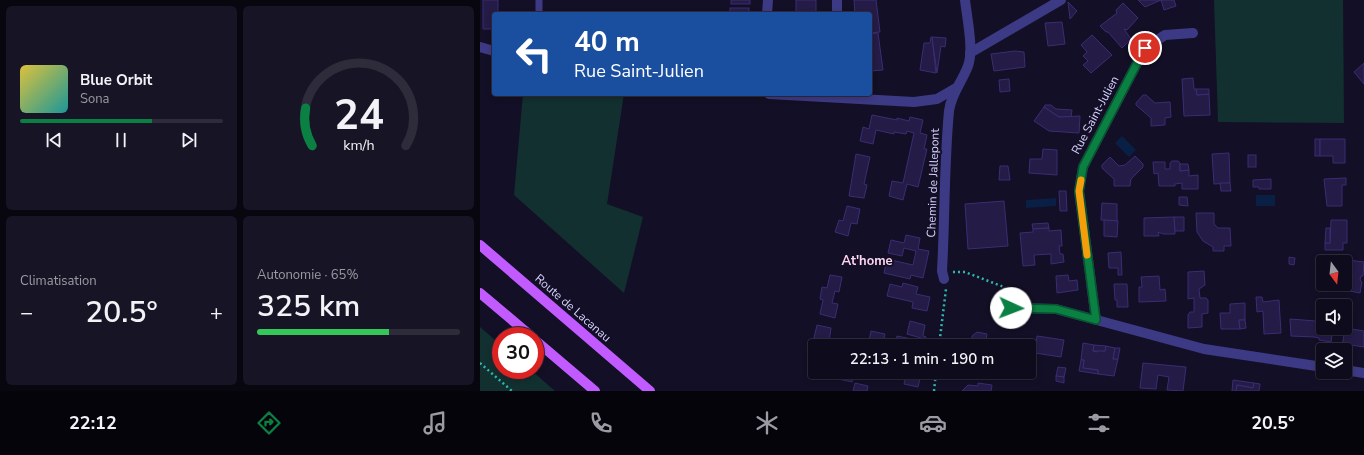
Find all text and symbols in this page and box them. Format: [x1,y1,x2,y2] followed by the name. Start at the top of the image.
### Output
[574,23,640,61] text: 40 m
[508,28,560,80] icon: left
[1128,31,1162,65] pin
[1134,37,1156,59] icon: arrive
[574,59,704,83] text: Rue Saint-Julien
[80,70,152,90] text: Blue Orbit
[1068,73,1122,157] street label: Rue Saint-Julien
[334,87,383,144] text: 24
[80,90,110,108] text: Sona
[923,127,943,238] street label: Chemin de Jallepont
[43,129,65,151] icon: previous
[110,129,132,151] icon: pause
[178,129,200,151] icon: next
[343,136,374,155] text: km/h
[841,252,893,270] district label: At'home
[1316,255,1352,291] north arrow
[1316,255,1352,379] map controls
[257,266,359,284] text: Autonomie · 65%
[532,270,614,346] street label: Route de Lacanau
[20,272,97,290] text: Climatisation
[257,286,360,327] text: 325 km
[990,287,1032,329] position arrow
[85,292,158,333] text: 20.5°
[20,298,33,328] text: −
[210,298,223,328] text: +
[1316,299,1352,335] button: sound
[492,327,544,379] speed limit sign: 30
[1316,343,1352,379] button: layers
[850,349,994,369] text: 22:13 · 1 min · 190 m
[255,409,283,437] icon: directions
[421,409,449,437] icon: music
[587,409,615,437] icon: phone
[753,409,781,437] icon: climate
[919,409,947,437] icon: car
[1085,409,1113,437] icon: filters
[69,411,117,435] text: 22:12
[1251,411,1295,435] text: 20.5°

